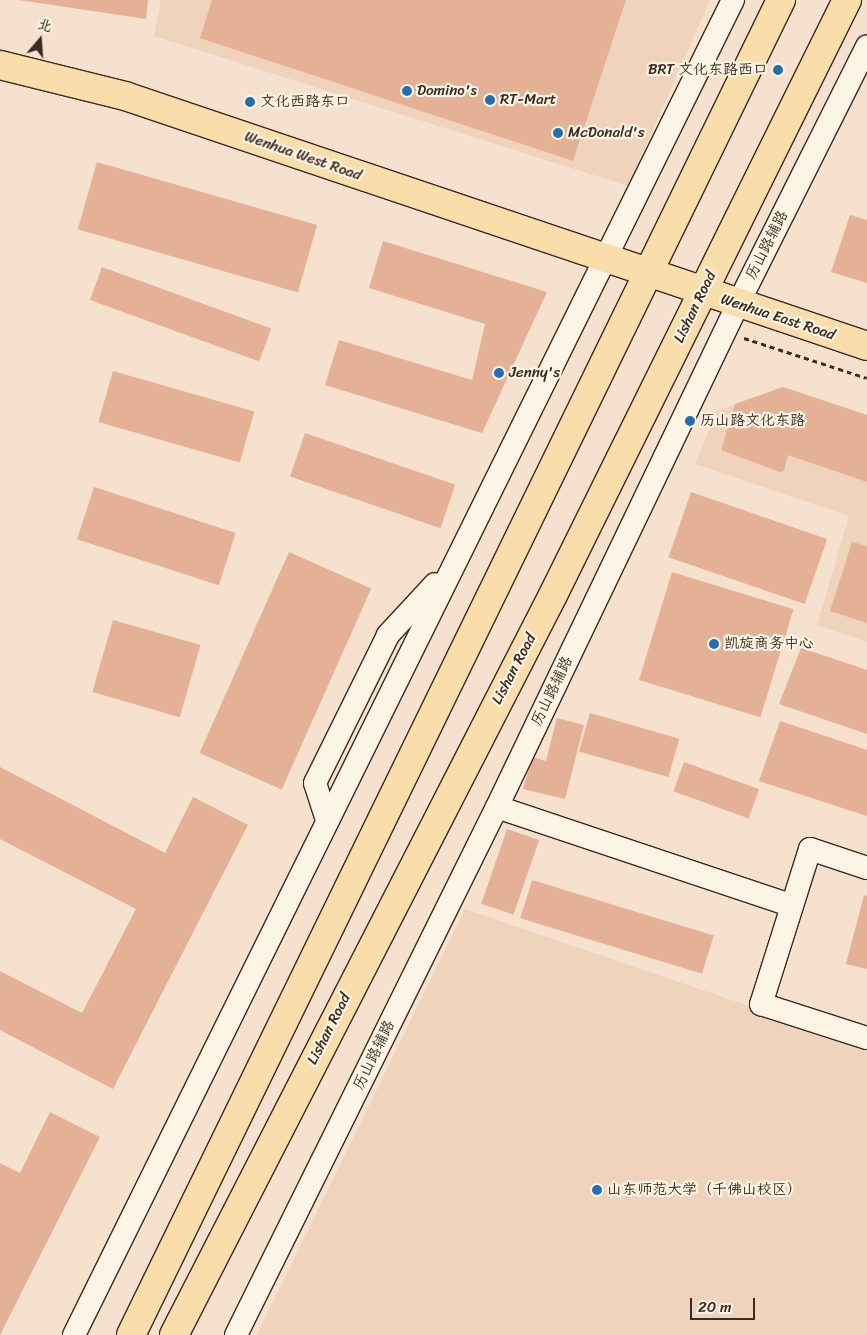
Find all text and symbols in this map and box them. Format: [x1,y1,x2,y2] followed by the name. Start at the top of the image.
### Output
[34,11,55,39] text: 北
[15,15,65,65] north arrow
[648,61,768,79] place label: BRT 文化东路西口
[772,64,784,76] marker: BRT 文化东路西口
[417,82,477,100] place label: Domino's
[401,85,413,97] marker: Domino's
[500,91,556,109] place label: RT-Mart
[260,93,350,111] place label: 文化西路东口
[484,94,496,106] marker: RT-Mart
[244,96,256,108] marker: 文化西路东口
[568,124,645,142] place label: McDonald's
[242,127,364,185] street label: Wenhua West Road
[552,127,564,139] marker: McDonald's
[742,208,792,282] street label: 历山路辅路
[670,268,720,346] street label: Lishan Road
[718,290,838,344] street label: Wenhua East Road
[509,364,560,382] place label: Jenny's
[493,367,505,379] marker: Jenny's
[700,412,805,430] place label: 历山路文化东路
[684,415,696,427] marker: 历山路文化东路
[488,631,540,707] street label: Lishan Road
[724,635,814,653] place label: 凯旋商务中心
[708,638,720,650] marker: 凯旋商务中心
[527,653,577,729] street label: 历山路辅路
[303,990,355,1068] street label: Lishan Road
[349,1017,399,1093] street label: 历山路辅路
[607,1181,802,1199] place label: 山东师范大学（千佛山校区）
[591,1184,603,1196] marker: 山东师范大学（千佛山校区）
[692,1288,757,1320] scale bar
[698,1294,732,1320] text: 20 m

